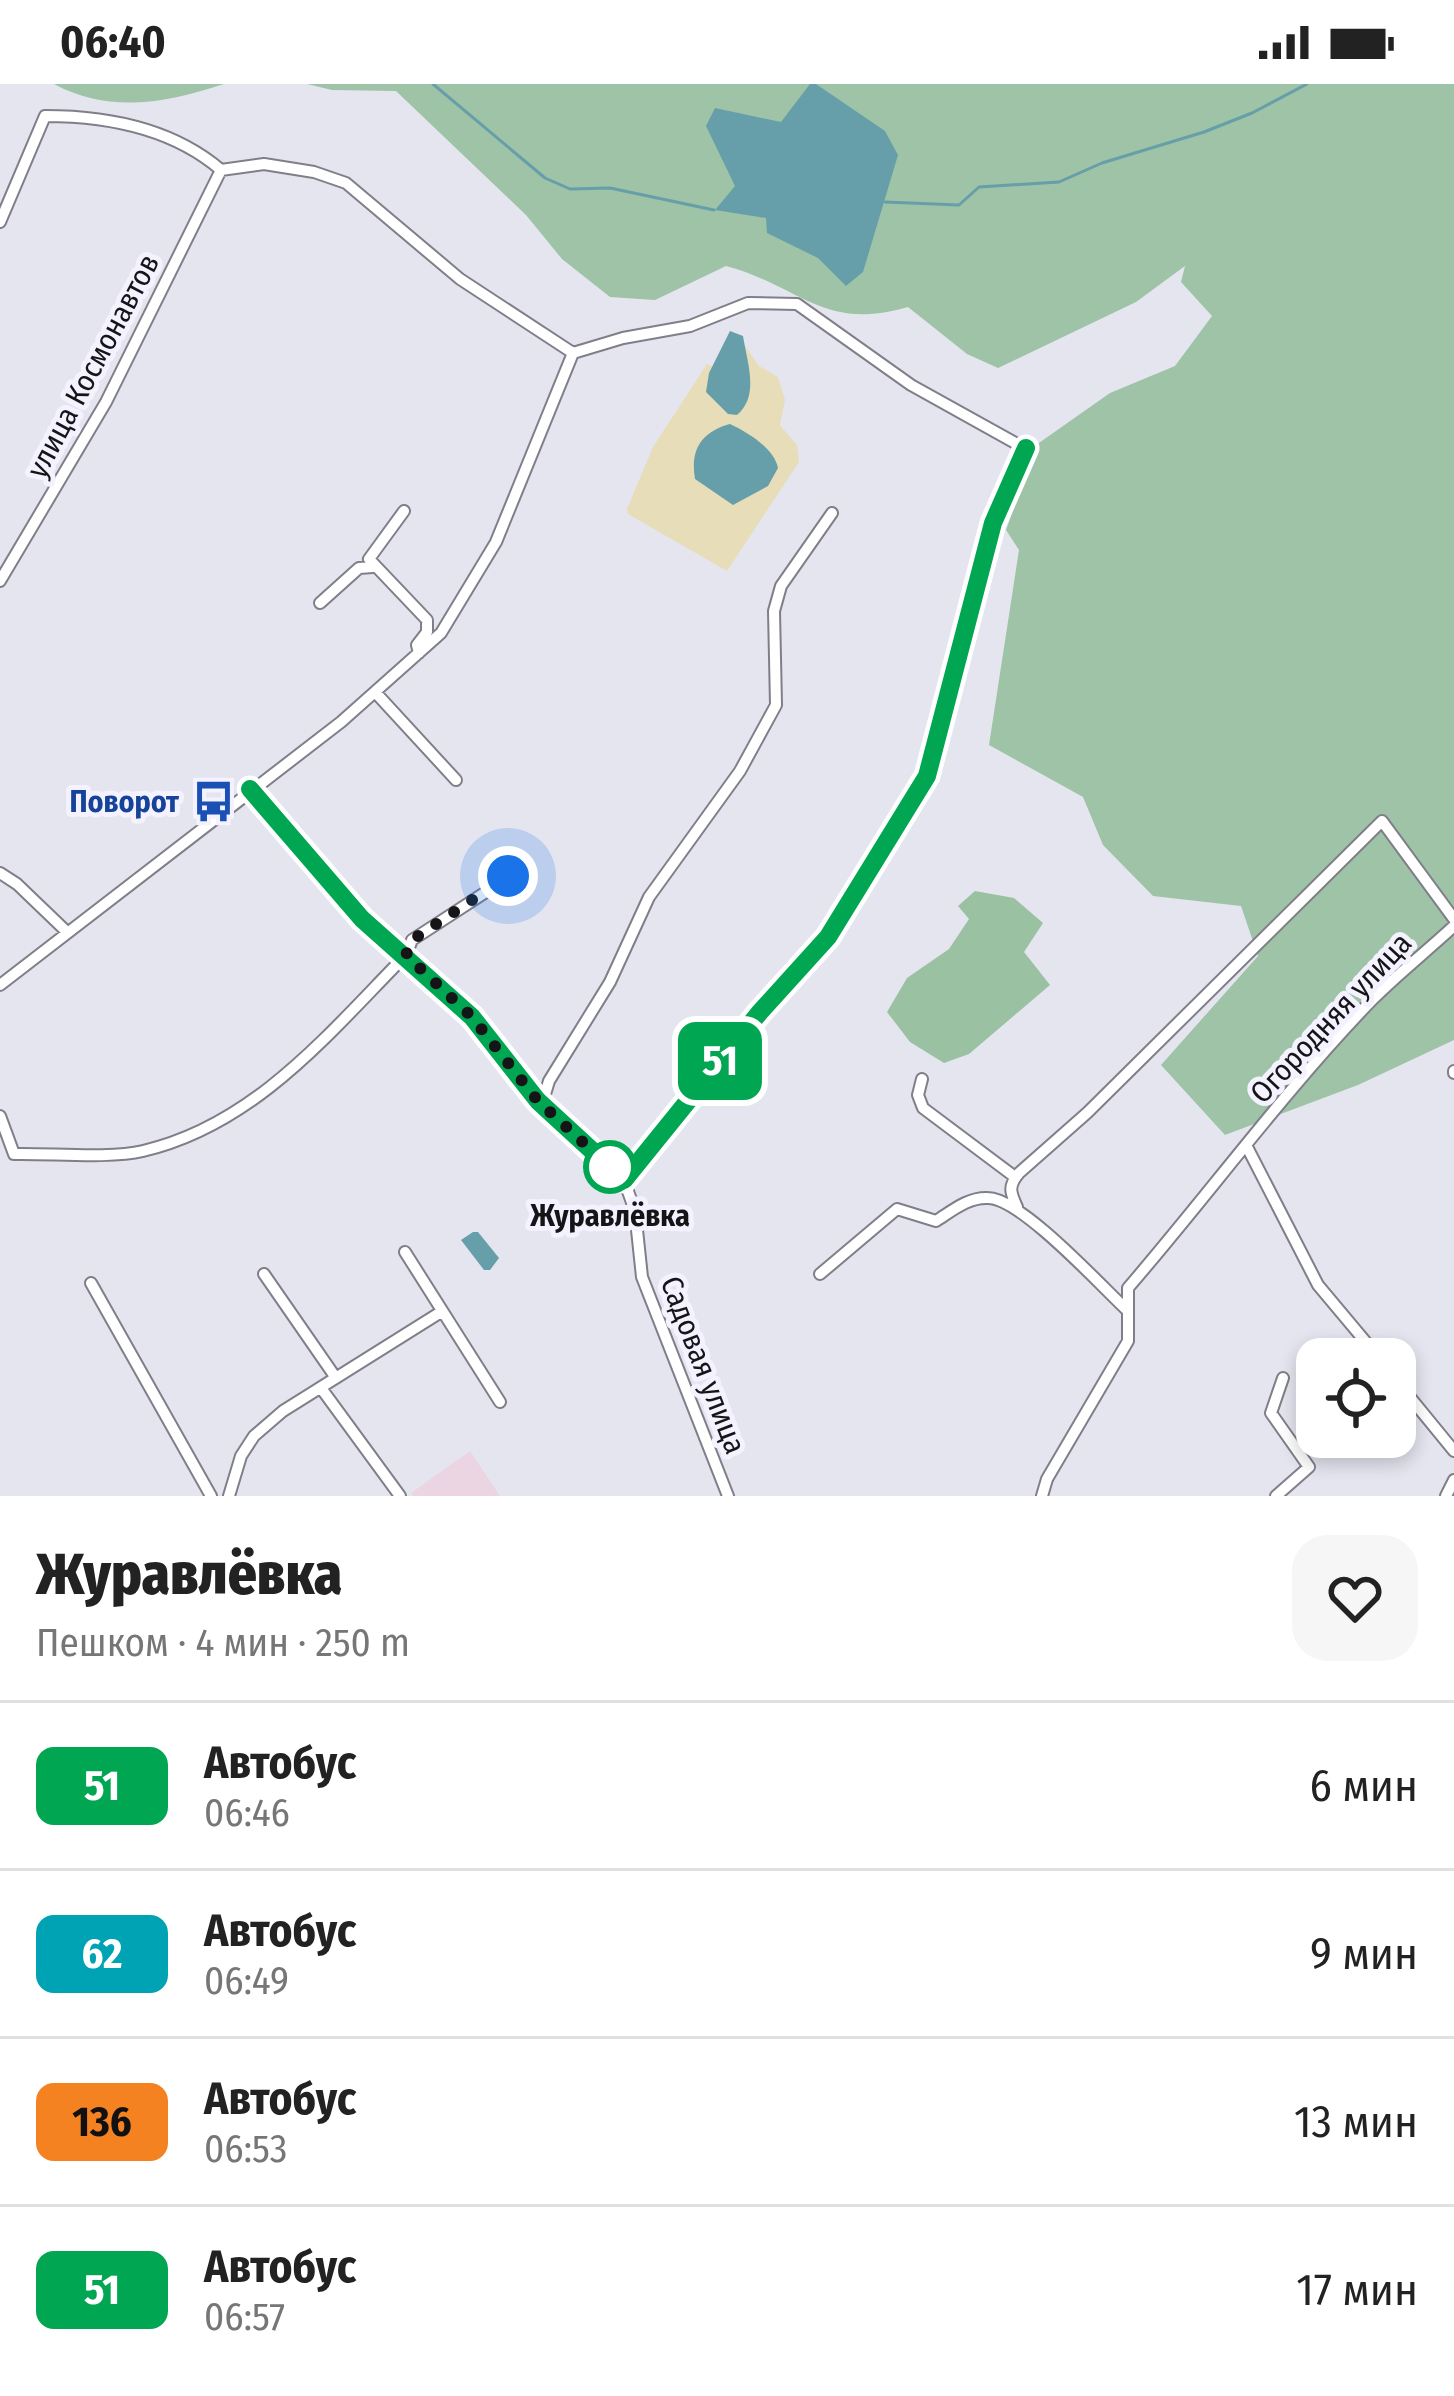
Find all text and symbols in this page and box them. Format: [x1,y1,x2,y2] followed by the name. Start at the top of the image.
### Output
[60,15,166,69] text: 06:40
[19,248,167,484] street label: улица Космонавтов
[190,779,236,825] bus stop icon: Поворот
[69,784,180,820] place label: Поворот
[478,846,538,906] your location
[1243,925,1419,1111] street label: Огородняя улица
[666,1022,774,1100] line badge: 51
[702,1036,738,1086] text: 51
[585,1142,635,1192] marker: Журавлёвка
[529,1198,690,1234] place label: Журавлёвка
[653,1271,753,1459] street label: Садовая улица
[1296,1338,1416,1458] map controls
[1296,1338,1416,1458] button: locate
[1292,1535,1418,1661] button: heart
[36,1541,342,1609] text: Журавлёвка
[36,1620,410,1666] text: Пешком · 4 мин · 250 m
[204,1736,356,1790] text: Автобус
[1310,1759,1418,1813] text: 6 мин
[84,1761,120,1811] text: 51
[204,1790,290,1836] text: 06:46
[204,1904,356,1958] text: Автобус
[1310,1927,1418,1981] text: 9 мин
[81,1929,123,1979] text: 62
[204,1958,289,2004] text: 06:49
[204,2072,356,2126] text: Автобус
[1294,2095,1418,2149] text: 13 мин
[72,2097,132,2147] text: 136
[204,2126,287,2172] text: 06:53
[204,2240,356,2294] text: Автобус
[1296,2263,1418,2317] text: 17 мин
[84,2265,120,2315] text: 51
[204,2294,285,2340] text: 06:57

